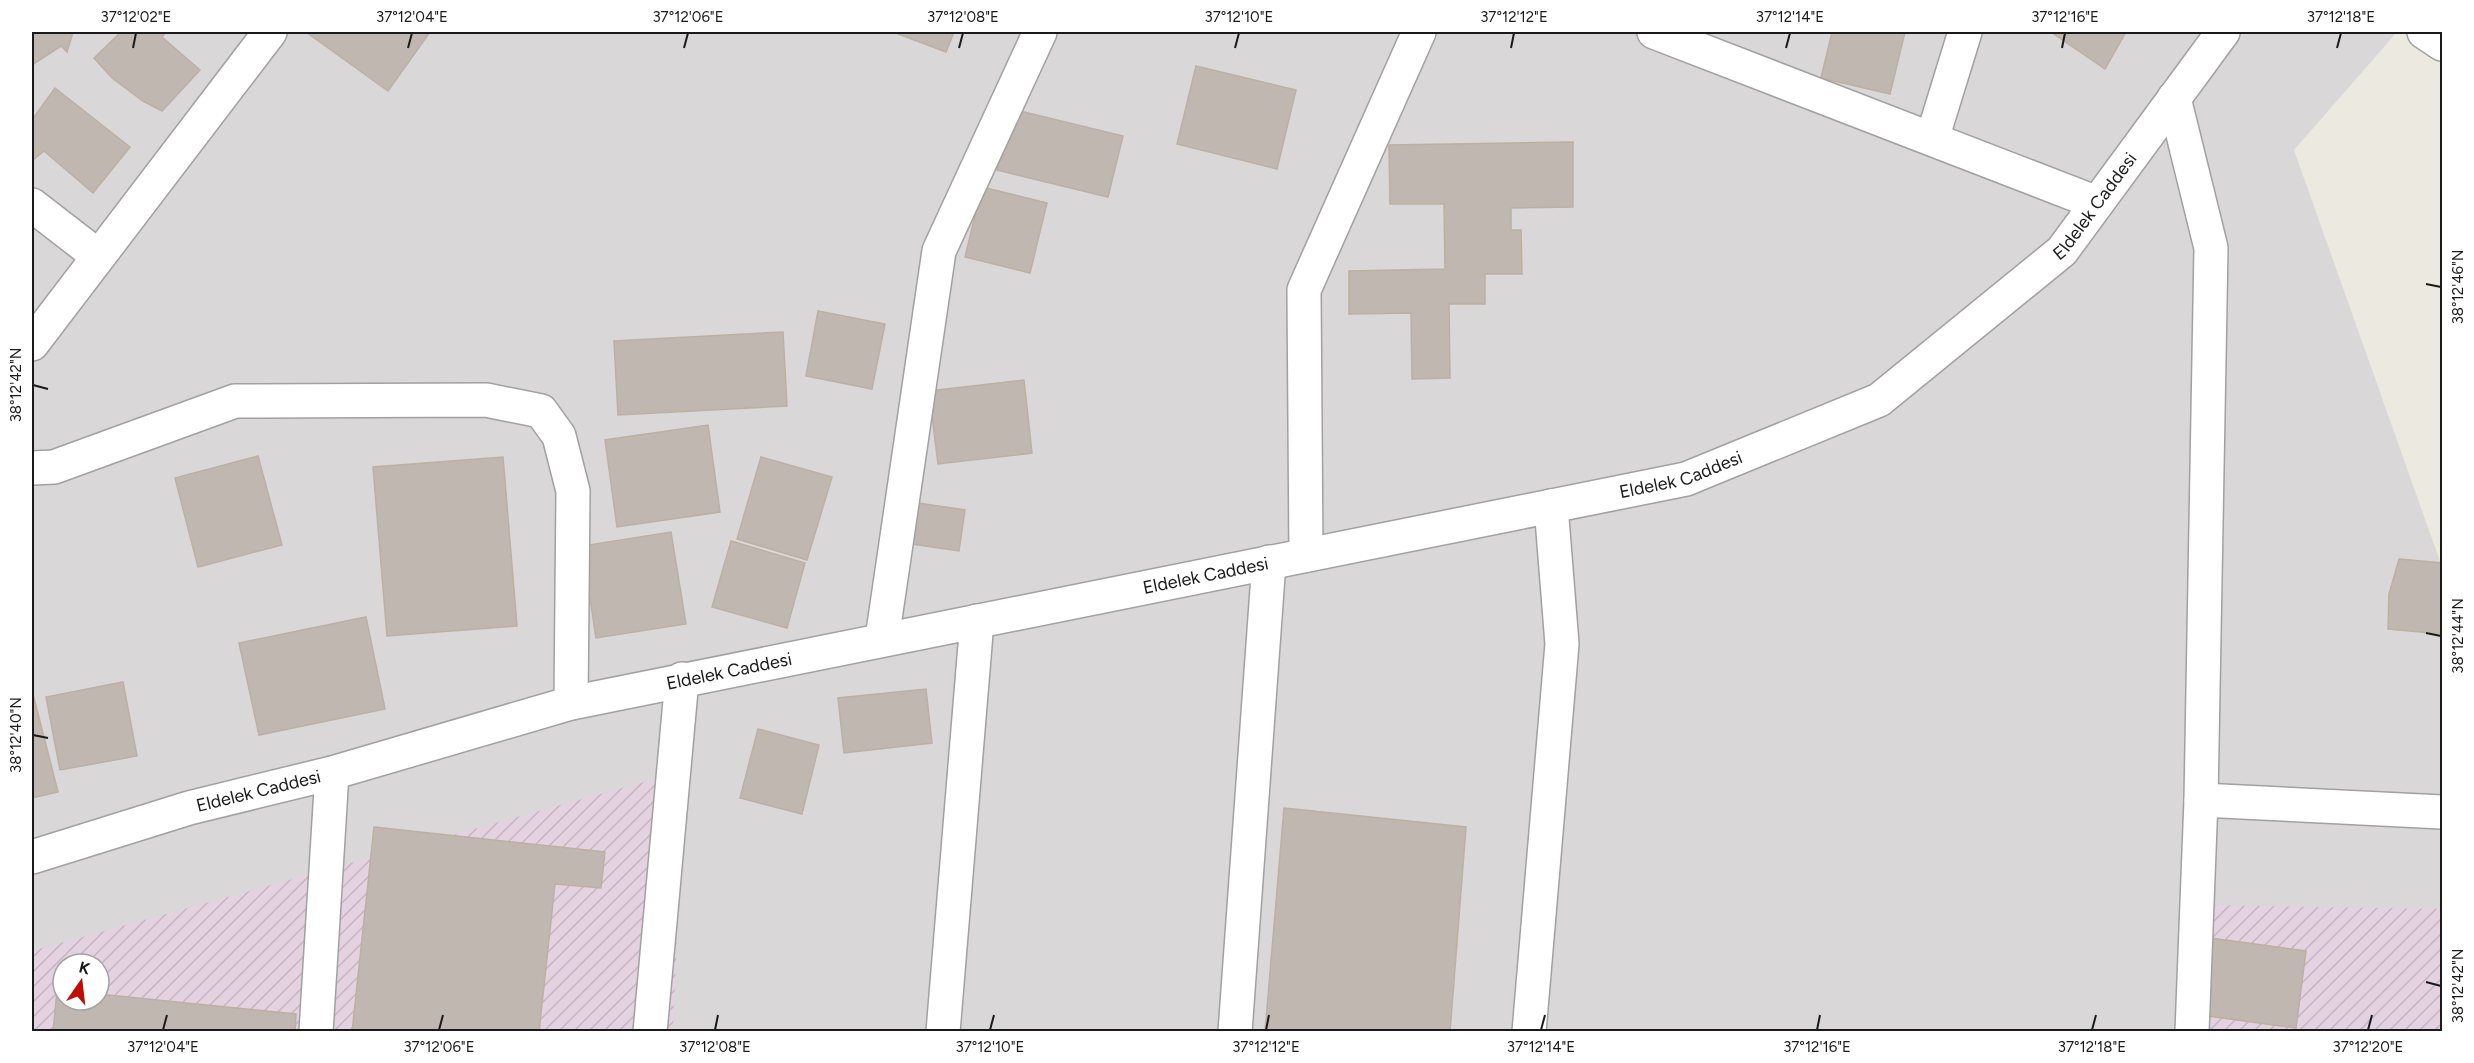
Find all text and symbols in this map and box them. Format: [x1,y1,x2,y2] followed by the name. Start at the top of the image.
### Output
[100,8,172,26] text: 37°12'02"E
[376,8,448,26] text: 37°12'04"E
[652,8,724,26] text: 37°12'06"E
[927,8,999,26] text: 37°12'08"E
[1205,8,1273,26] text: 37°12'10"E
[1480,8,1548,26] text: 37°12'12"E
[1756,8,1824,26] text: 37°12'14"E
[2031,8,2099,26] text: 37°12'16"E
[2307,8,2375,26] text: 37°12'18"E
[2049,148,2142,265] street label: Eldelek Caddesi
[2449,250,2467,324] text: 38°12'46"N
[7,348,25,422] text: 38°12'42"N
[1617,446,1746,503] street label: Eldelek Caddesi
[1141,552,1270,599] street label: Eldelek Caddesi
[2449,598,2467,674] text: 38°12'44"N
[664,648,794,695] street label: Eldelek Caddesi
[7,697,25,773] text: 38°12'40"N
[194,765,323,817] street label: Eldelek Caddesi
[2449,949,2467,1023] text: 38°12'42"N
[51,952,111,1012] north arrow
[77,957,92,979] text: K
[127,1038,199,1056] text: 37°12'04"E
[403,1038,475,1056] text: 37°12'06"E
[679,1038,751,1056] text: 37°12'08"E
[956,1038,1024,1056] text: 37°12'10"E
[1232,1038,1300,1056] text: 37°12'12"E
[1507,1038,1575,1056] text: 37°12'14"E
[1783,1038,1851,1056] text: 37°12'16"E
[2058,1038,2126,1056] text: 37°12'18"E
[2332,1038,2404,1056] text: 37°12'20"E

